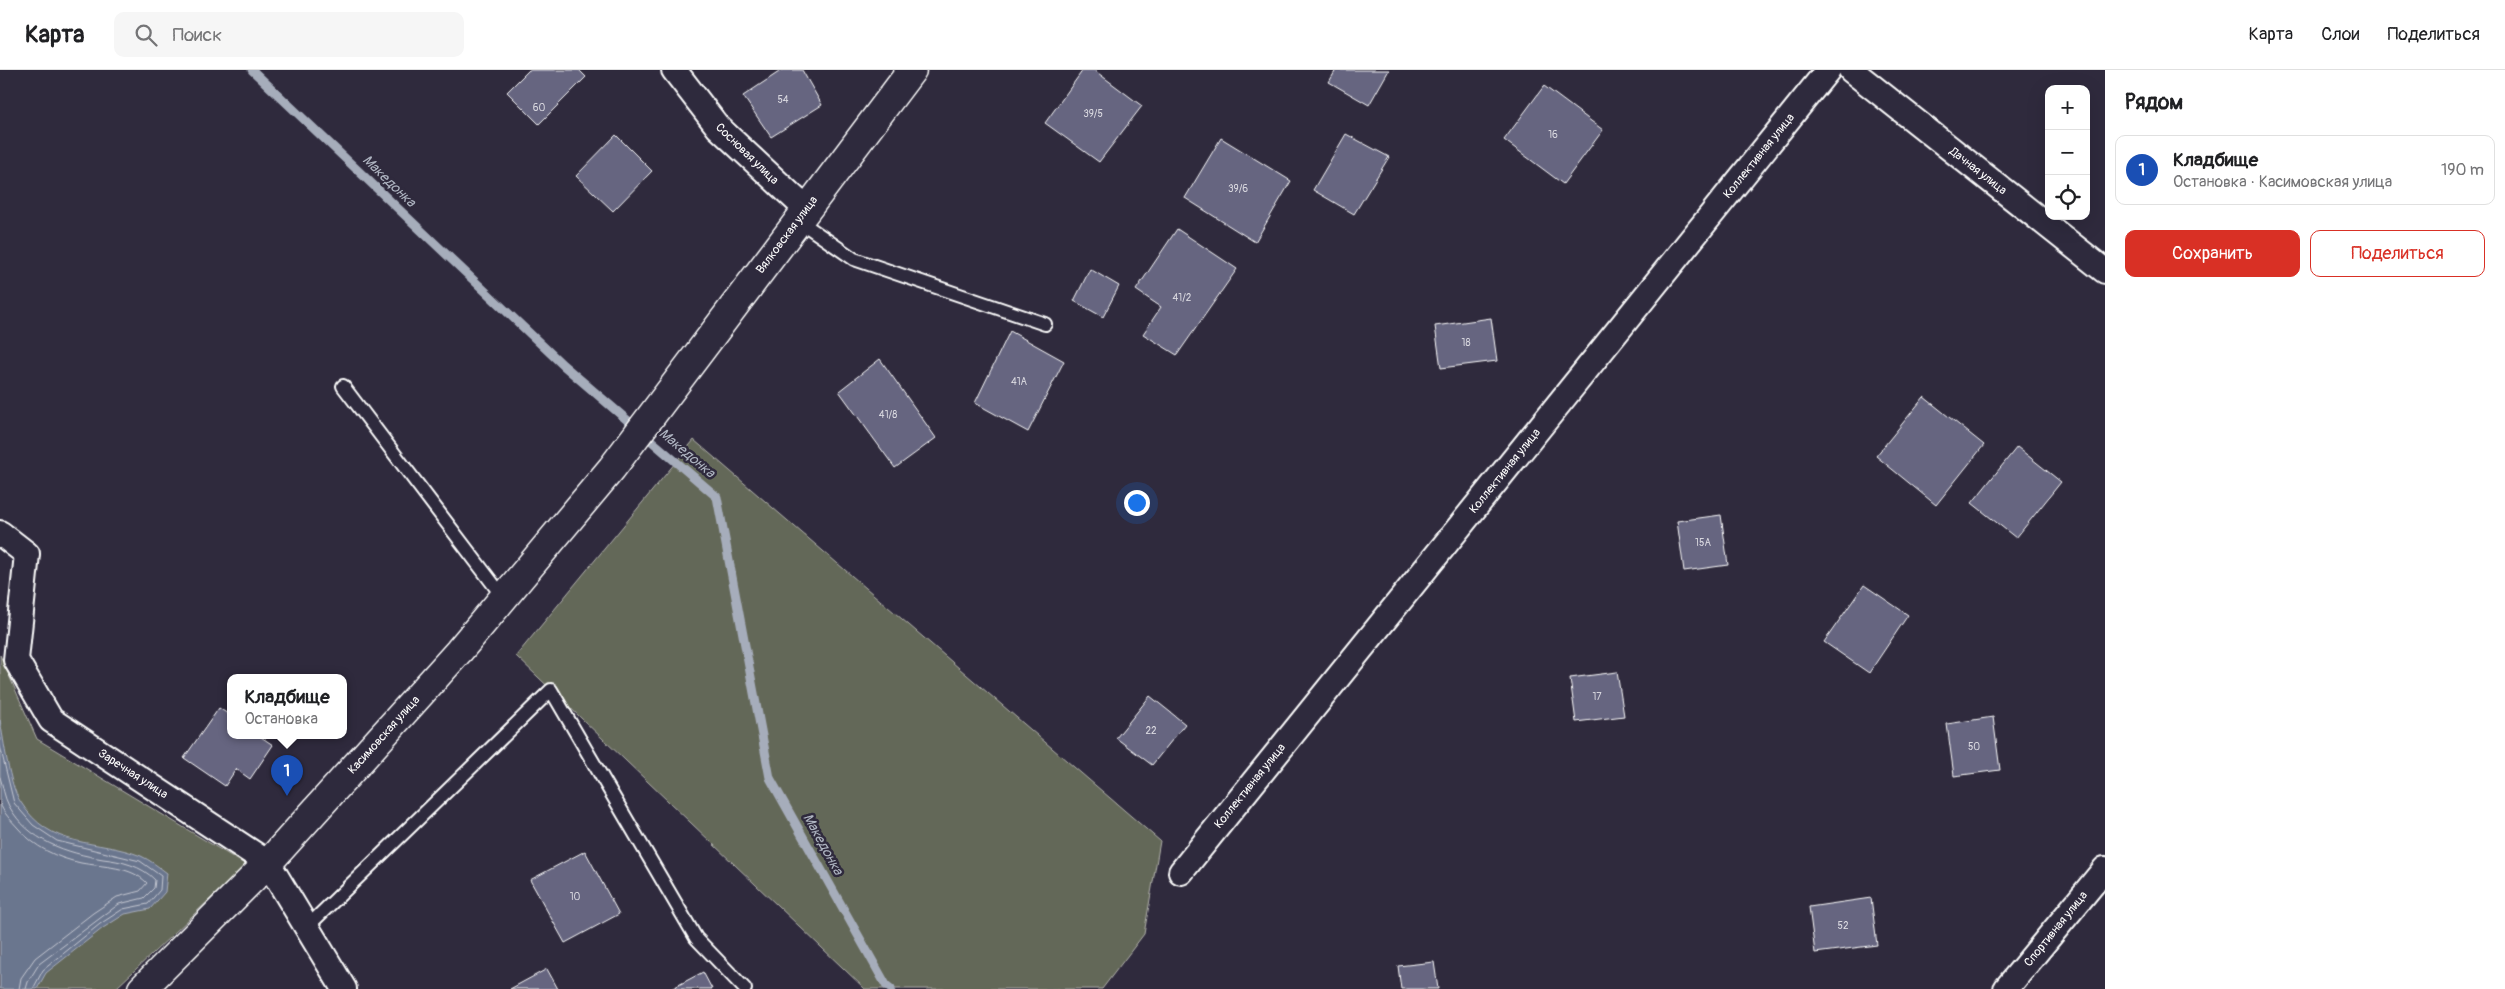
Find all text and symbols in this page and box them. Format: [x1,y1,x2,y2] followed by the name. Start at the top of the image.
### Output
[114,12,464,57] search box
[25,20,84,49] text: Карта
[132,21,160,49] icon: search
[172,23,222,47] text: Поиск
[2249,23,2293,46] text: Карта
[2321,23,2359,46] text: Слои
[2387,23,2480,46] text: Поделиться
[2045,85,2090,220] map controls
[2045,85,2090,130] button: +
[2125,89,2183,116] text: Рядом
[777,94,789,106] house number: 54
[533,102,545,114] house number: 60
[1083,108,1103,120] house number: 39/5
[1720,110,1798,202] street label: Коллективная улица
[712,120,782,188] street label: Сосновая улица
[1548,129,1558,141] house number: 16
[2045,130,2090,175] button: −
[1946,143,2010,198] street label: Дачная улица
[2173,148,2258,172] text: Кладбище
[359,151,420,212] water label: Македонка
[2139,160,2145,180] text: 1
[2441,160,2484,180] text: 190 m
[2173,172,2392,192] text: Остановка · Касимовская улица
[2045,175,2090,220] button: locate
[1228,183,1248,195] house number: 39/6
[753,193,821,277] street label: Вялковская улица
[2125,230,2300,277] button: Сохранить
[2310,230,2485,277] button: Поделиться
[1173,292,1192,304] house number: 41/2
[1462,337,1470,349] house number: 18
[1011,376,1028,388] house number: 41А
[879,409,897,421] house number: 41/8
[656,425,719,482] water label: Македонка
[1466,425,1544,517] street label: Коллективная улица
[1124,490,1150,516] your location
[1695,537,1711,549] house number: 15А
[227,674,347,739] popup
[244,685,330,709] text: Кладбище
[1592,691,1602,703] house number: 17
[345,692,423,777] street label: Касимовская улица
[244,709,318,729] text: Остановка
[1145,725,1157,737] house number: 22
[1211,740,1289,832] street label: Коллективная улица
[1968,741,1980,753] house number: 50
[95,746,171,802] street label: Заречная улица
[271,755,303,796] pin: 1
[799,810,847,879] water label: Македонка
[2021,888,2091,970] street label: Спортивная улица
[570,891,581,903] house number: 10
[1837,920,1849,932] house number: 52

